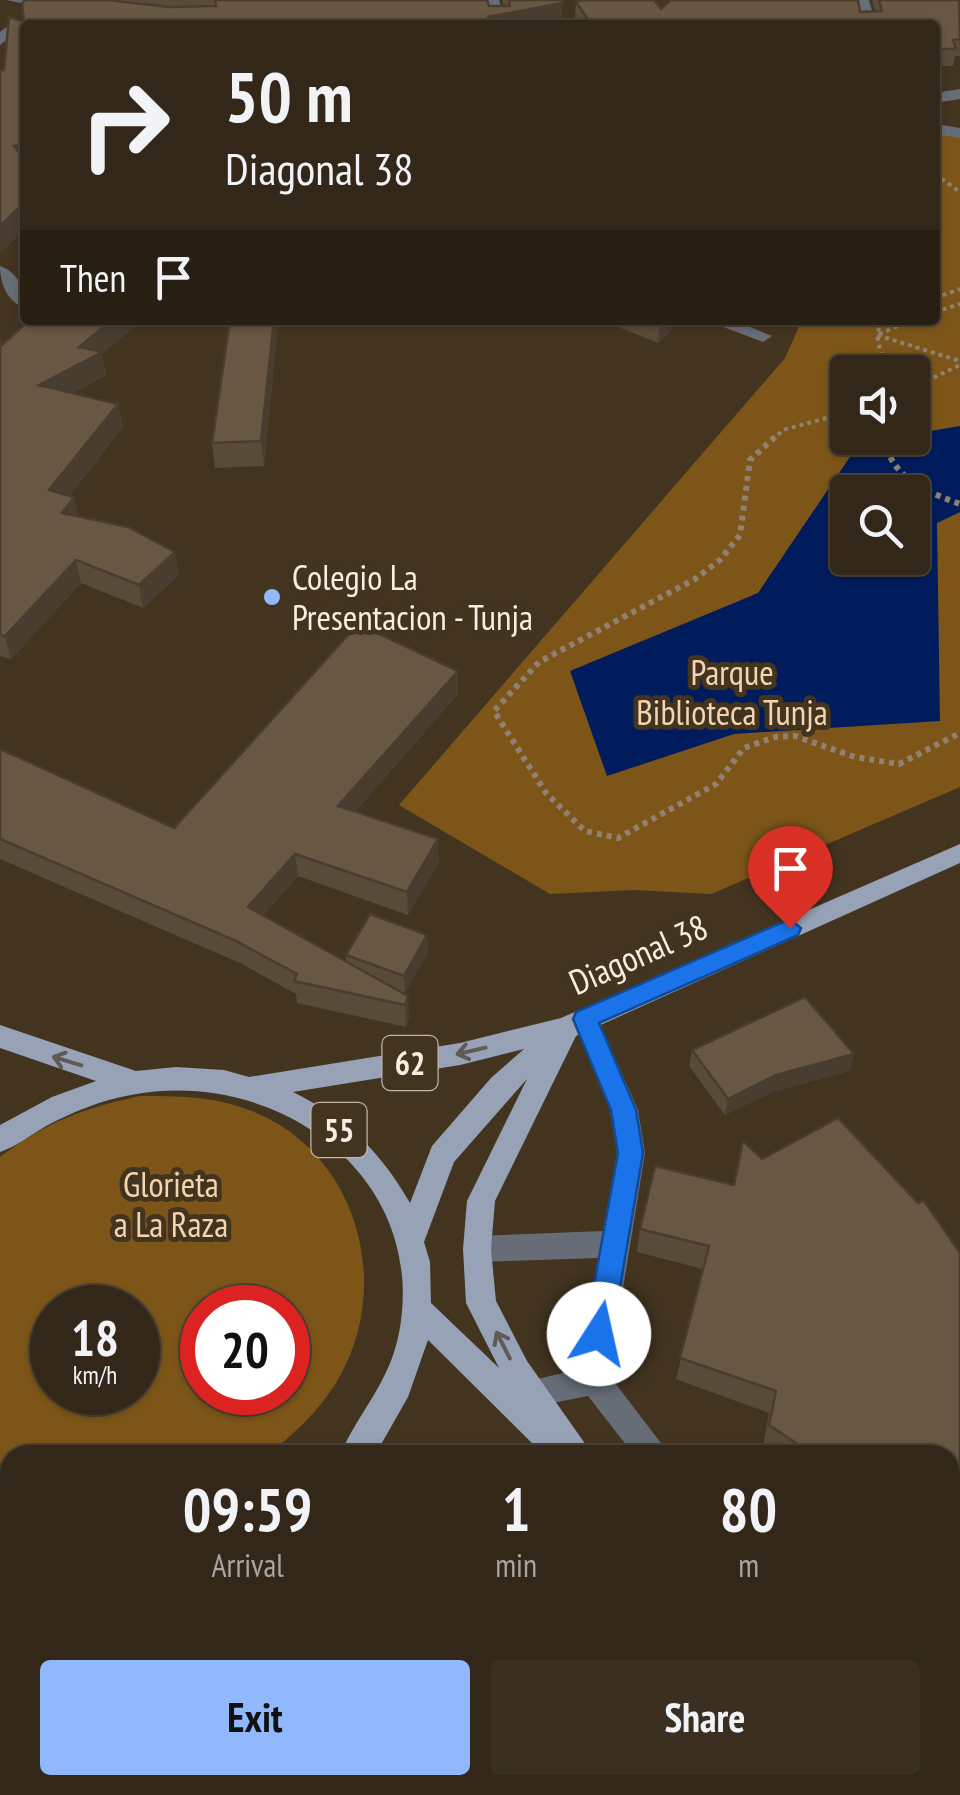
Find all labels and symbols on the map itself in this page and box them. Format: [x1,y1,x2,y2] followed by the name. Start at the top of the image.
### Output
[292,554,533,640] place label: Colegio La Presentacion - Tunja
[261,586,283,608] marker: Colegio La Presentacion - Tunja
[636,649,828,735] park label: Parque Biblioteca Tunja
[748,826,833,929] pin
[562,903,714,1005] street label: Diagonal 38
[382,1036,438,1090] road number: 62
[456,1043,488,1061] one-way arrow
[52,1051,84,1069] one-way arrow
[312,1103,366,1157] road number: 55
[114,1161,228,1247] park label: Glorieta a La Raza
[547,1282,651,1386] position arrow
[180,1285,310,1415] speed limit sign: 20
[493,1331,512,1361] one-way arrow

